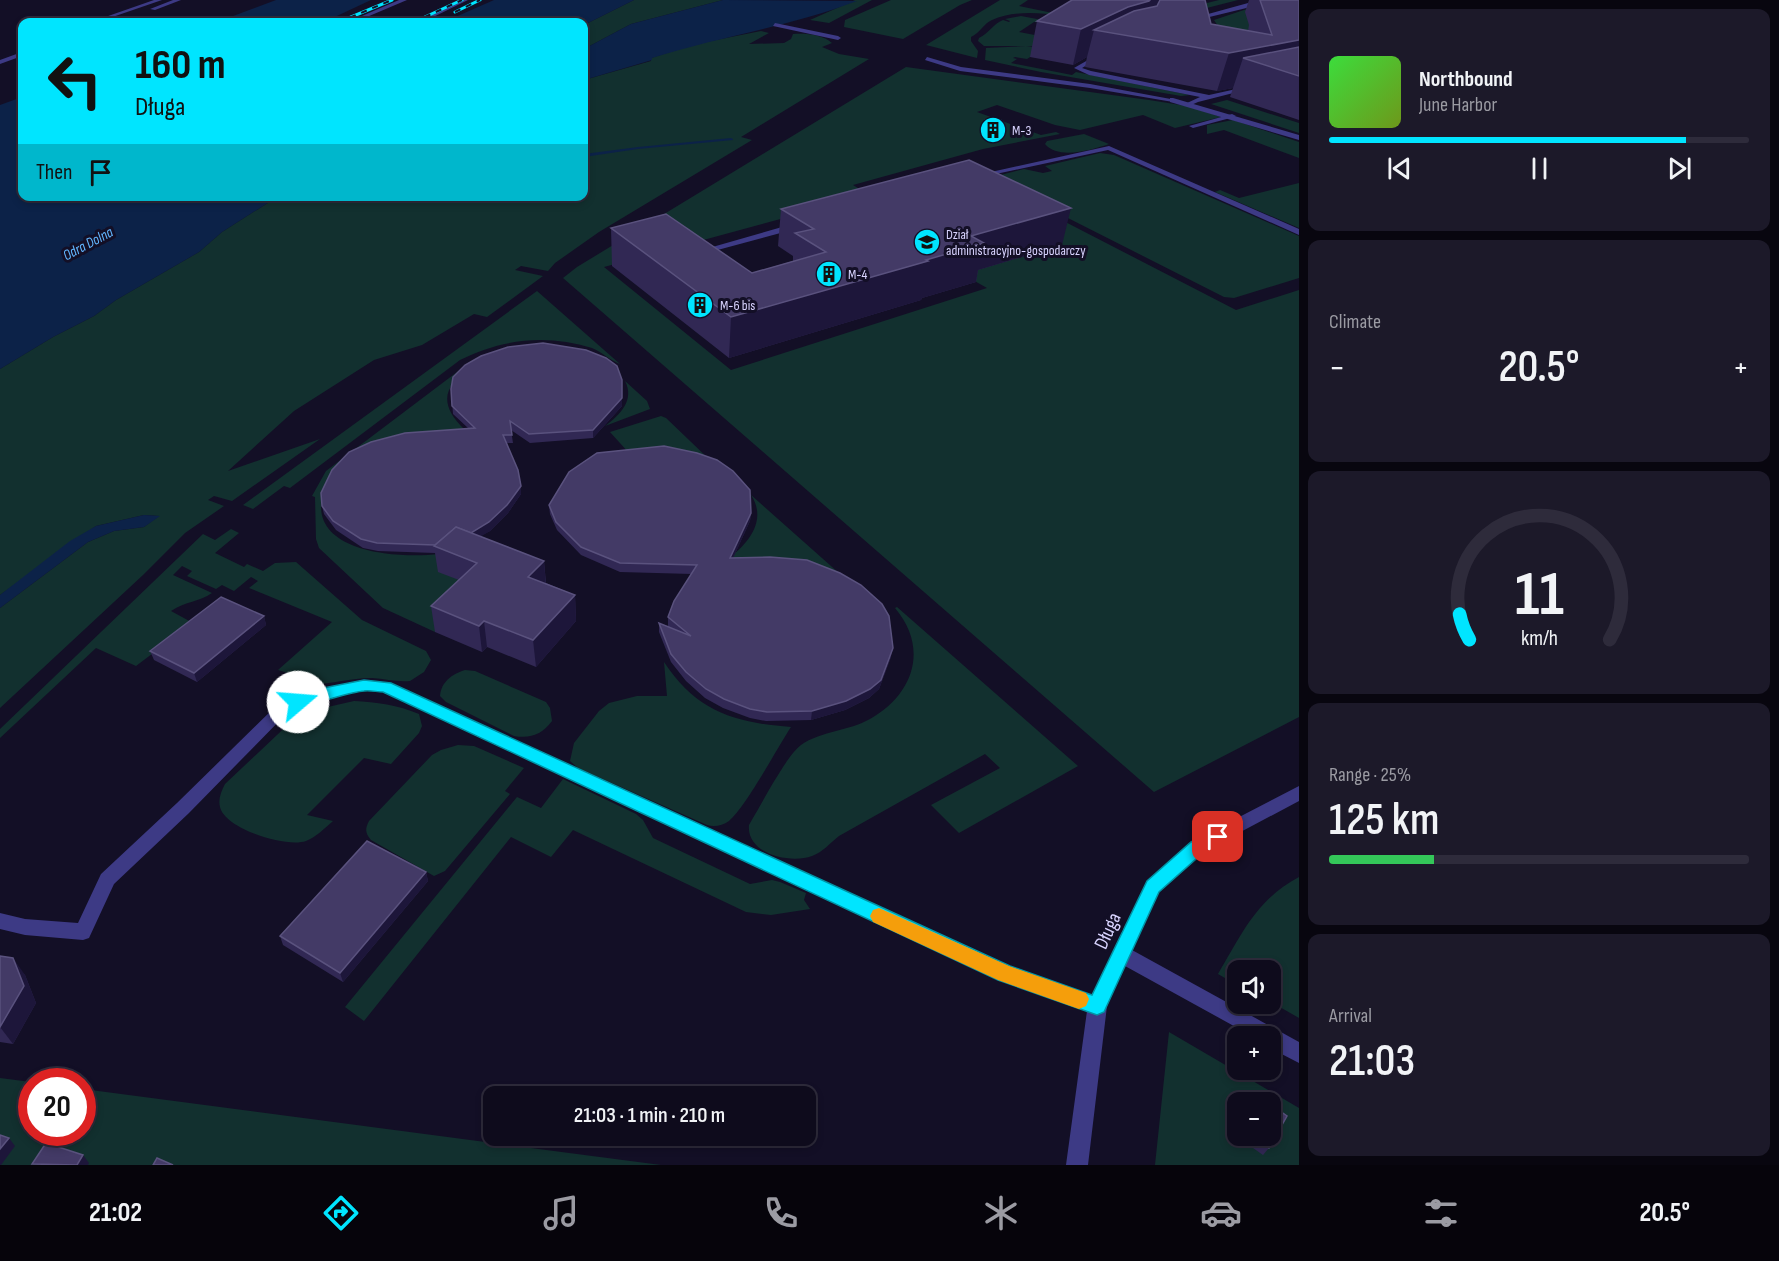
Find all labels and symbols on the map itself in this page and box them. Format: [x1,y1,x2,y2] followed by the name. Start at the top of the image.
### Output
[978,115,1008,145] building icon: M-3
[1012,122,1031,139] place label: M-3
[60,223,116,265] water label: Odra Dolna
[946,226,1086,259] place label: Dział administracyjno-gospodarczy
[912,227,942,257] school or university icon: Dział administracyjno-gospodarczy
[814,259,844,289] building icon: M-4
[848,266,867,283] place label: M-4
[685,290,715,320] building icon: M-6 bis
[720,297,755,314] place label: M-6 bis
[266,670,330,734] position arrow
[1192,811,1243,862] pin
[1089,909,1127,953] street label: Długa
[18,1068,96,1146] speed limit sign: 20

